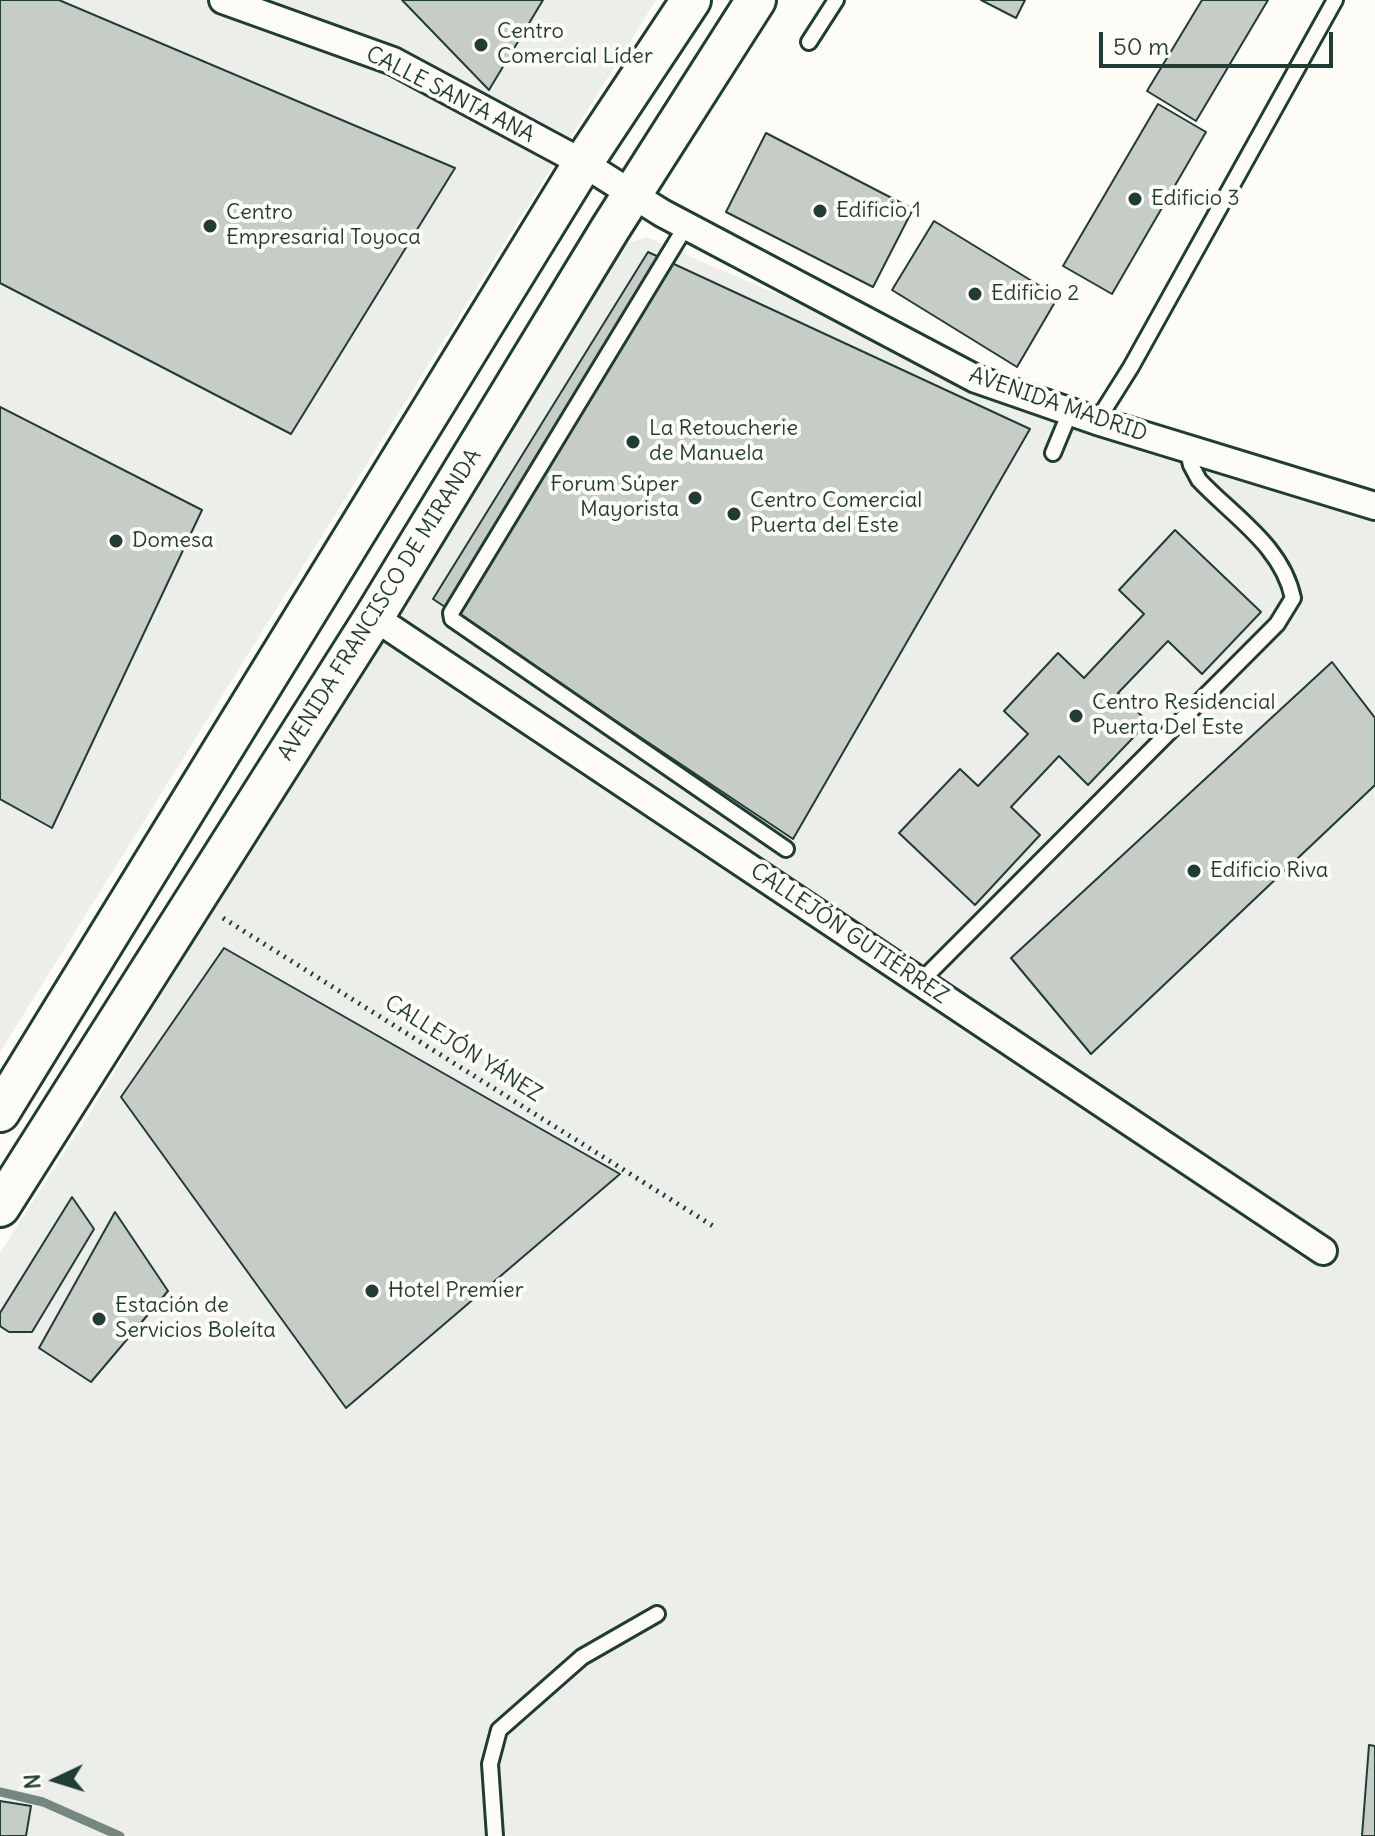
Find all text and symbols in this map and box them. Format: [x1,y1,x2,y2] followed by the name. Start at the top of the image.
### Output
[1103,16,1337,66] scale bar
[497,19,653,70] place label: Centro Comercial Líder
[1113,31,1169,61] text: 50 m
[472,36,490,54] marker: Centro Comercial Líder
[361,41,539,149] street label: CALLE SANTA ANA
[1151,186,1240,212] place label: Edificio 3
[1126,190,1144,208] marker: Edificio 3
[836,198,921,224] place label: Edificio 1
[226,200,421,252] place label: Centro Empresarial Toyoca
[811,202,829,220] marker: Edificio 1
[201,217,219,235] marker: Centro Empresarial Toyoca
[991,281,1079,307] place label: Edificio 2
[966,285,984,303] marker: Edificio 2
[965,362,1151,448] street label: AVENIDA MADRID
[649,416,798,468] place label: La Retoucherie de Manuela
[624,433,642,451] marker: La Retoucherie de Manuela
[273,444,487,766] street label: AVENIDA FRANCISCO DE MIRANDA
[550,472,679,524] place label: Forum Súper Mayorista
[750,488,922,540] place label: Centro Comercial Puerta del Este
[686,489,704,507] marker: Forum Súper Mayorista
[725,505,743,523] marker: Centro Comercial Puerta del Este
[132,528,214,554] place label: Domesa
[107,532,125,550] marker: Domesa
[1092,690,1275,742] place label: Centro Residencial Puerta Del Este
[1067,707,1085,725] marker: Centro Residencial Puerta Del Este
[745,858,953,1010] street label: CALLEJÓN GUTIÉRREZ
[1210,858,1328,884] place label: Edificio Riva
[1185,862,1203,880] marker: Edificio Riva
[379,990,547,1108] street label: CALLEJÓN YÁNEZ
[388,1278,524,1304] place label: Hotel Premier
[363,1282,381,1300] marker: Hotel Premier
[115,1293,276,1344] place label: Estación de Servicios Boleíta
[90,1310,108,1328] marker: Estación de Servicios Boleíta
[16,1740,96,1820] north arrow
[18,1773,47,1790] text: N

